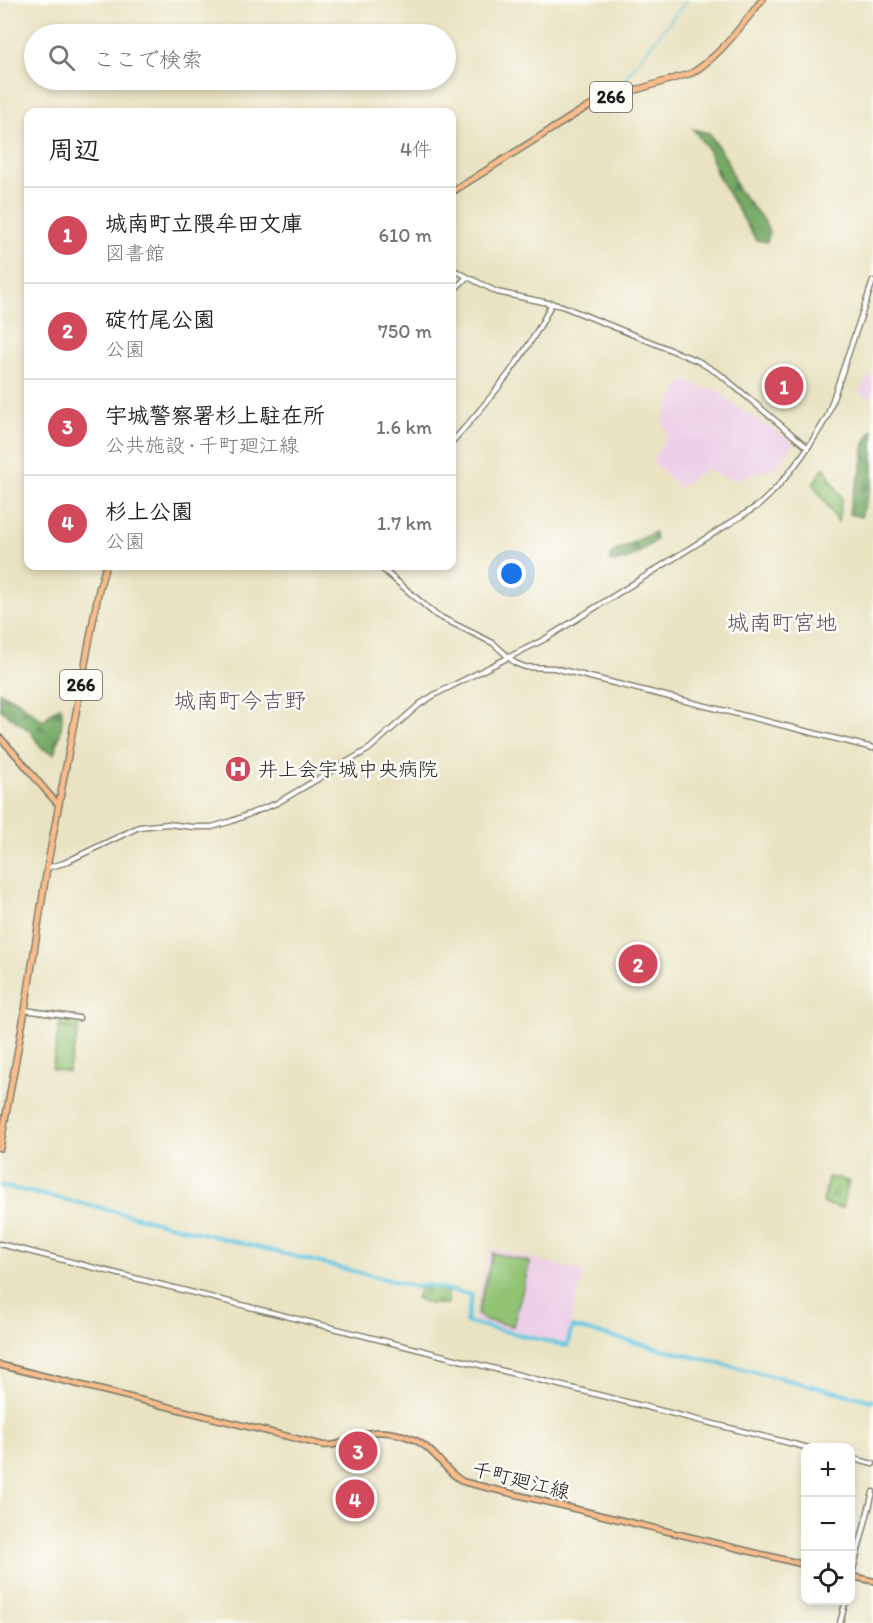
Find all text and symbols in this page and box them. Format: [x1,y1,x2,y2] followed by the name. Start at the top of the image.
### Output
[24,24,456,90] search box
[45,41,78,74] icon: search
[93,46,203,73] text: ここで検索
[590,82,632,112] road number: 266
[48,134,100,166] text: 周辺
[400,137,432,161] text: 4件
[105,210,303,237] text: 城南町立隈牟田文庫
[63,223,72,247] text: 1
[379,223,432,247] text: 610 m
[105,241,165,265] text: 図書館
[105,306,215,333] text: 碇竹尾公園
[62,319,73,343] text: 2
[378,319,432,343] text: 750 m
[105,337,145,361] text: 公園
[764,364,804,408] pin: 1
[105,402,325,429] text: 宇城警察署杉上駐在所
[62,415,73,439] text: 3
[376,415,432,439] text: 1.6 km
[105,433,299,457] text: 公共施設 · 千町廻江線
[105,498,193,525] text: 杉上公園
[61,511,74,535] text: 4
[377,511,432,535] text: 1.7 km
[105,529,145,553] text: 公園
[497,559,526,588] your location
[727,609,837,636] district label: 城南町宮地
[60,670,102,700] road number: 266
[174,687,306,714] district label: 城南町今吉野
[223,754,253,784] hospital icon: 井上会宇城中央病院
[258,757,438,781] place label: 井上会宇城中央病院
[618,942,658,986] pin: 2
[338,1428,378,1474] pin: 3
[801,1443,855,1605] map controls
[801,1443,855,1497] button: +
[470,1456,572,1504] street label: 千町廻江線
[336,1476,374,1522] pin: 4
[801,1497,855,1551] button: −
[801,1551,855,1605] button: locate

